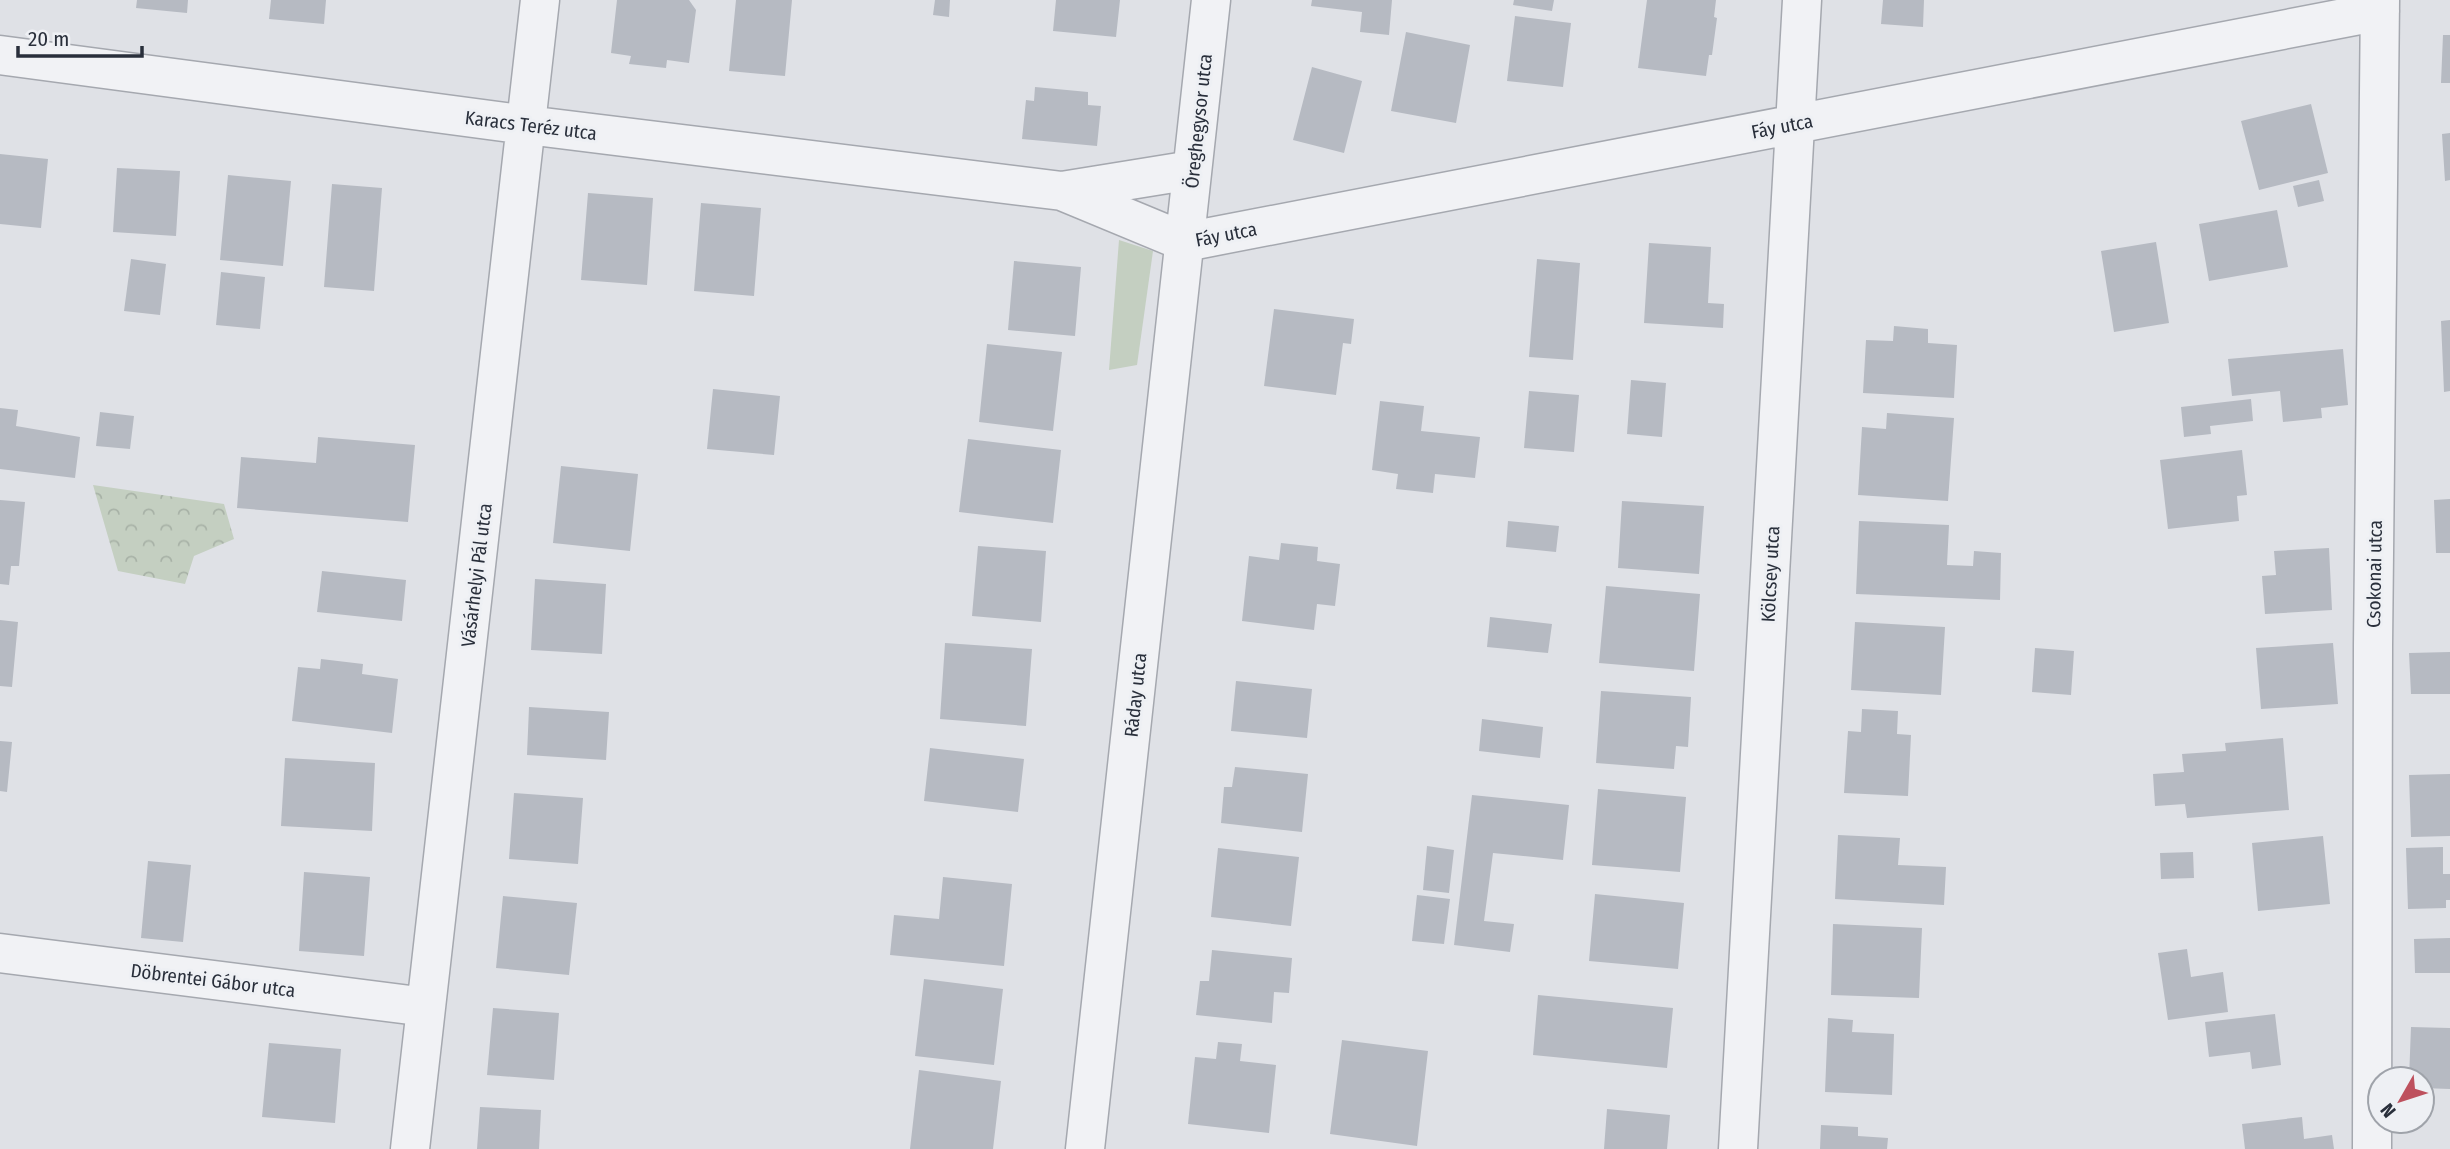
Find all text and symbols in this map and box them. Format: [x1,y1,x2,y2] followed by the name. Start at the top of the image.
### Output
[18,14,142,58] scale bar
[28,26,69,52] text: 20 m
[1180,53,1217,190] street label: Öreghegysor utca
[464,106,598,145] street label: Karacs Teréz utca
[1749,109,1815,144] street label: Fáy utca
[1193,217,1259,252] street label: Fáy utca
[456,502,497,648] street label: Vásárhelyi Pál utca
[2362,520,2387,628] street label: Csokonai utca
[1756,525,1785,623] street label: Kölcsey utca
[1120,652,1151,738] street label: Ráday utca
[129,959,297,1002] street label: Döbrentei Gábor utca
[2366,1065,2436,1135] north arrow
[2376,1099,2401,1122] text: N

